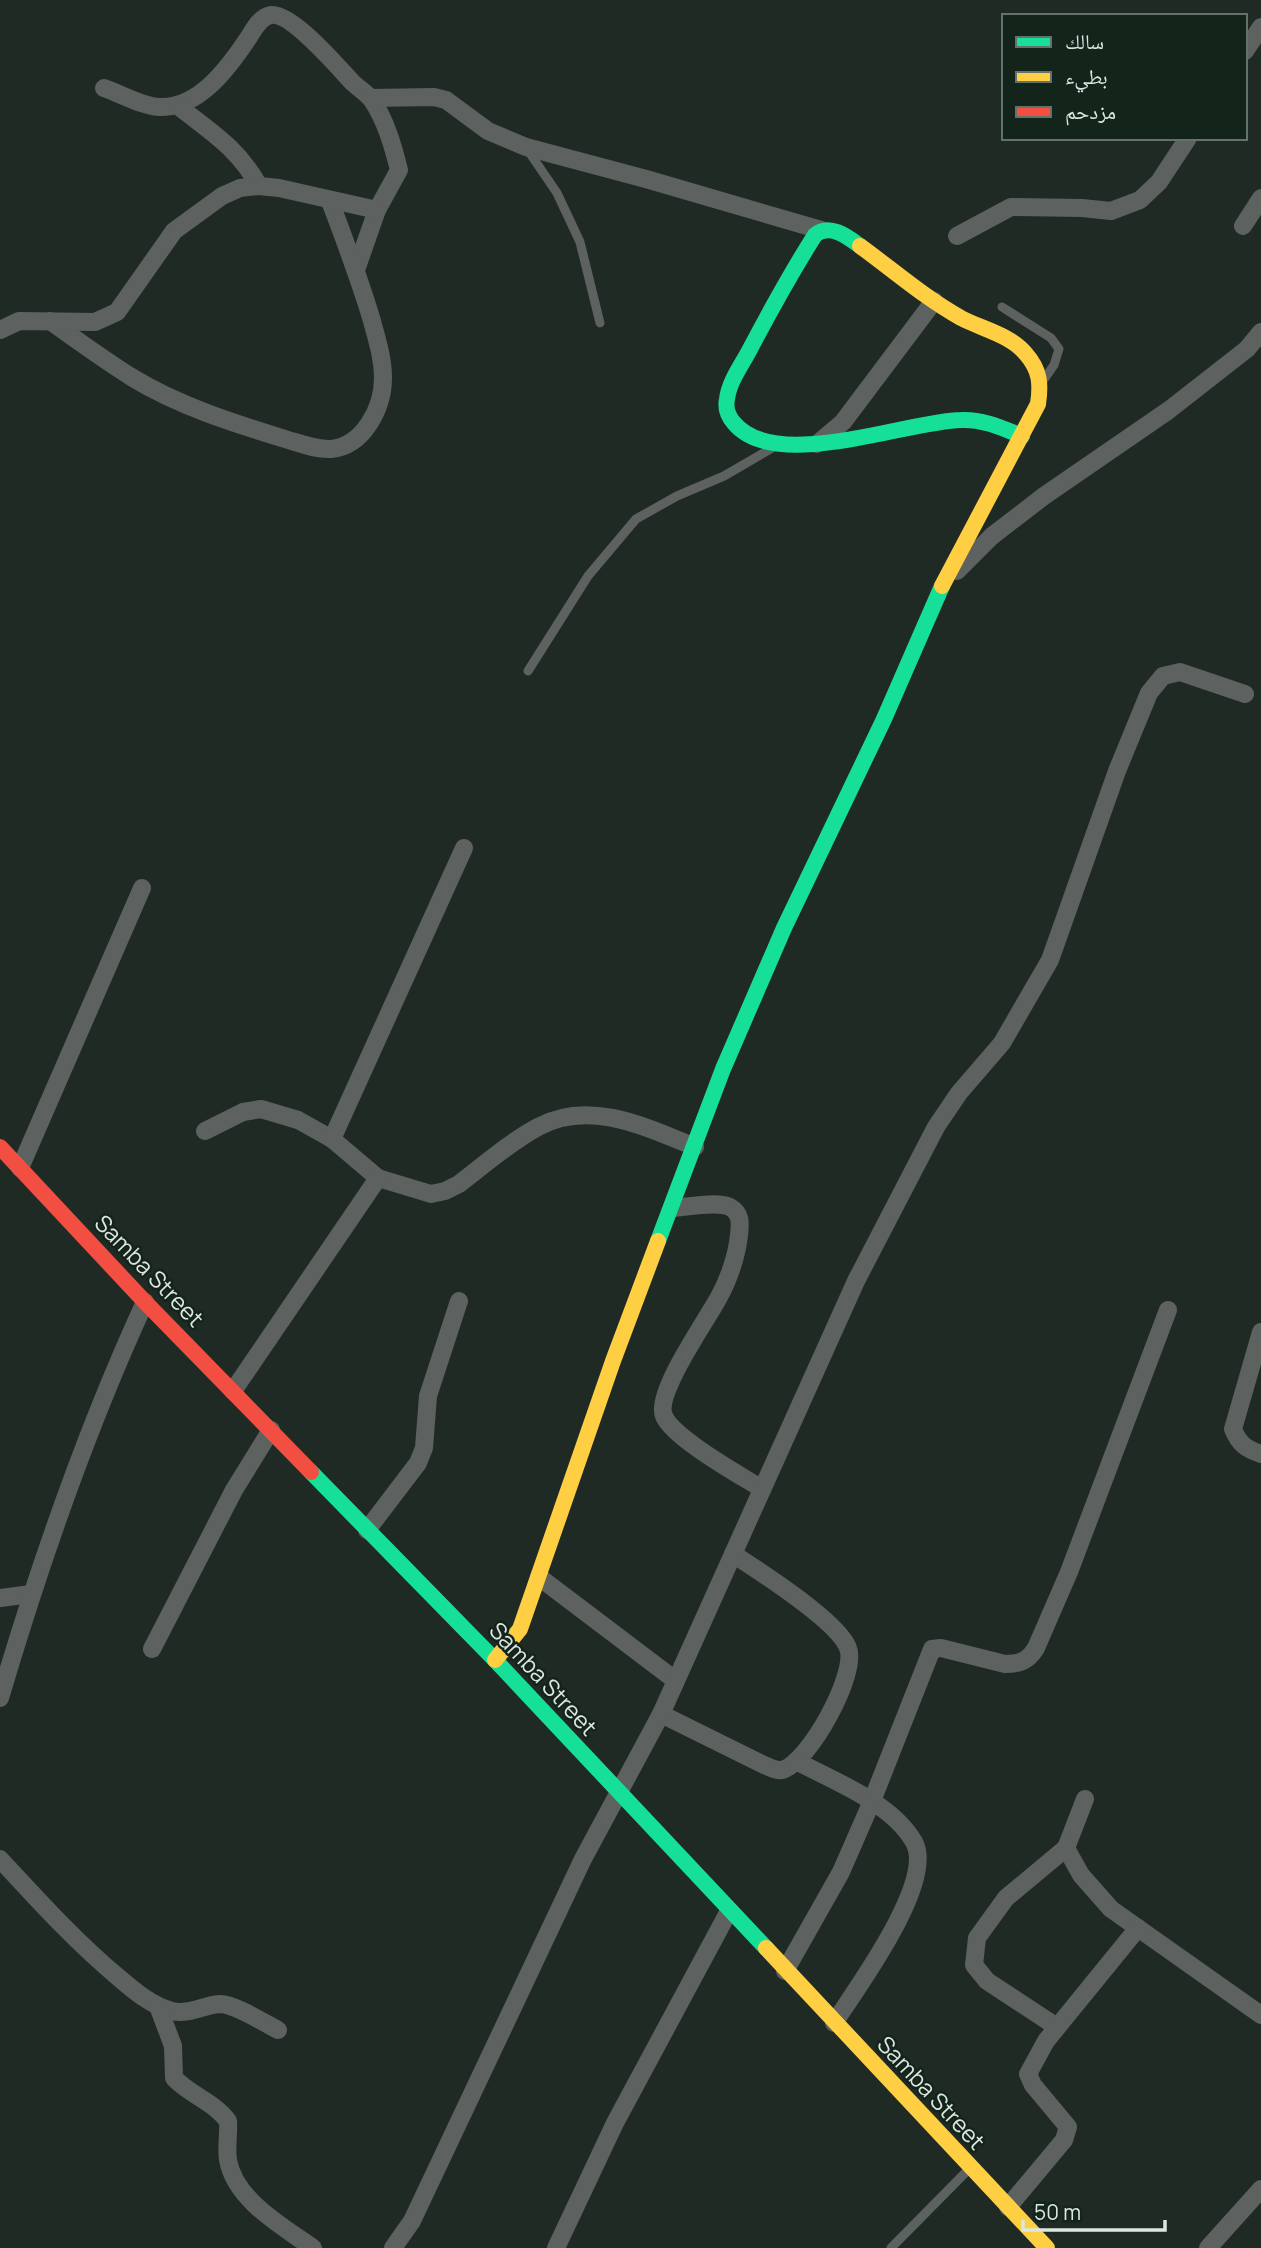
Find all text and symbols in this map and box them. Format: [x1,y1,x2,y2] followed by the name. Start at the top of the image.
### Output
[1002,14,1247,140] legend
[1065,27,1104,55] text: سالك
[1065,62,1108,93] text: بطيء
[1065,97,1116,126] text: مزدحم
[88,1207,212,1334] street label: Samba Street
[483,1614,605,1742] street label: Samba Street
[871,2028,993,2156] street label: Samba Street
[1023,2188,1165,2232] scale bar
[1034,2198,1081,2226] text: 50 m

